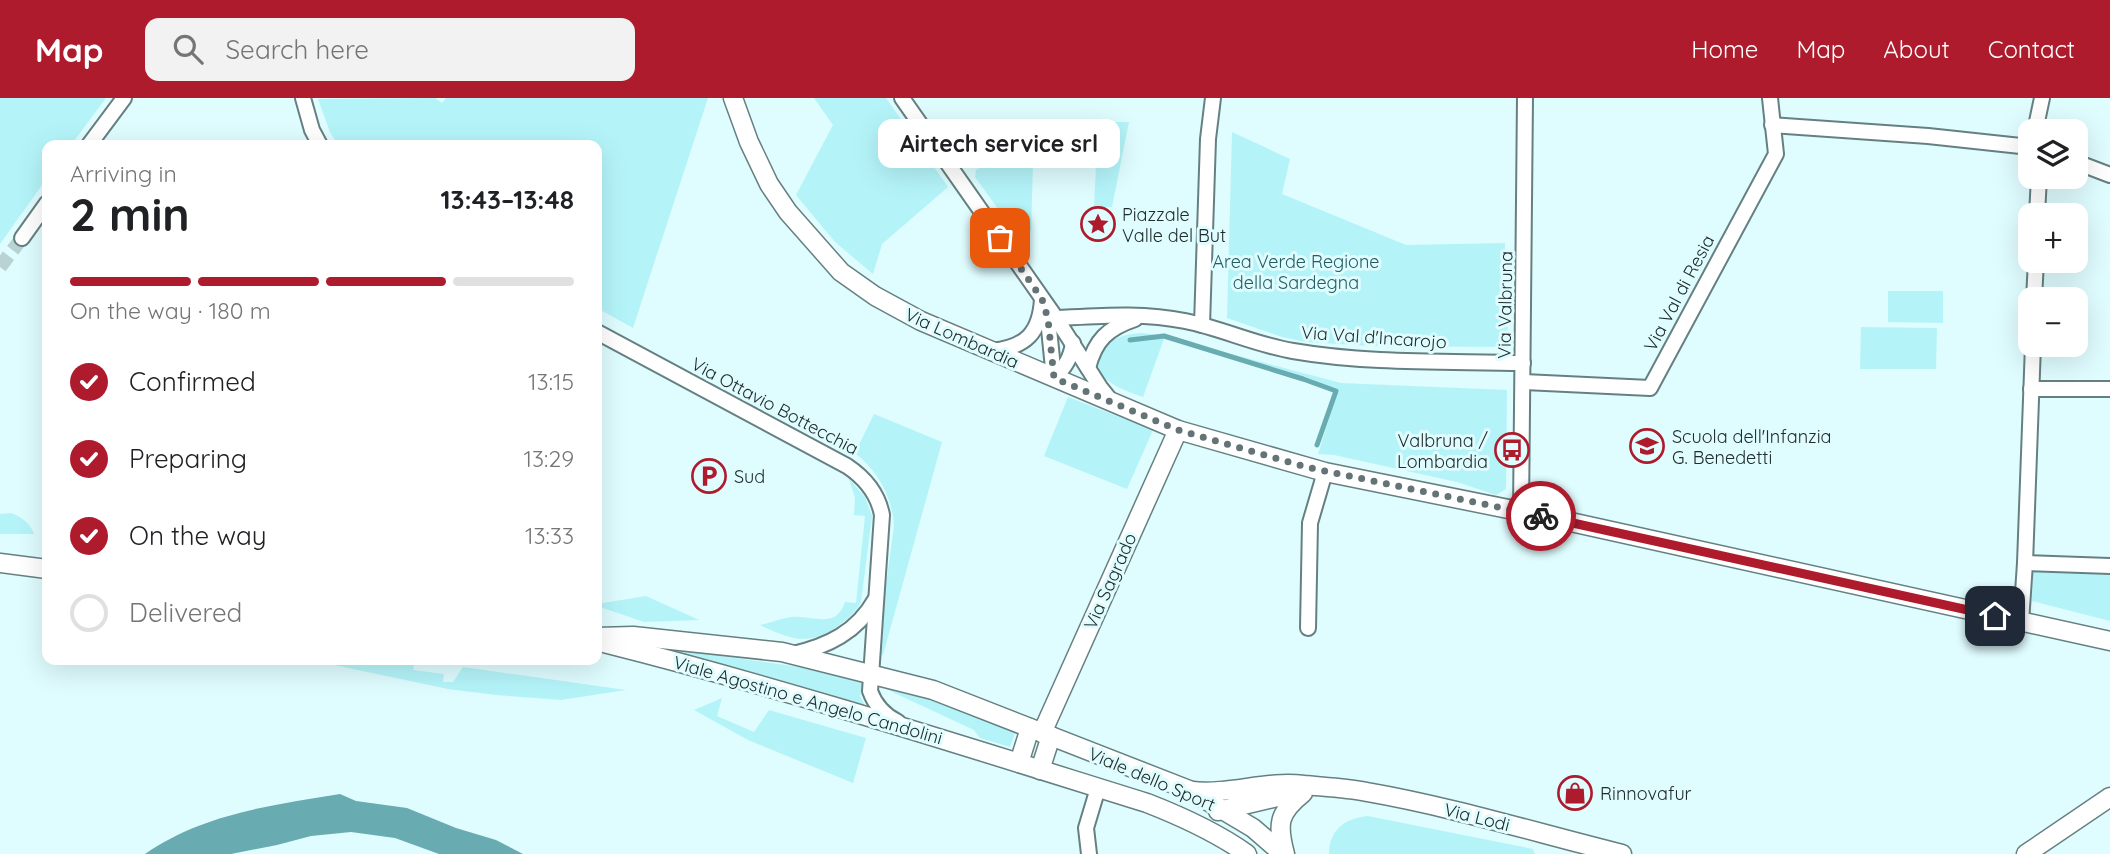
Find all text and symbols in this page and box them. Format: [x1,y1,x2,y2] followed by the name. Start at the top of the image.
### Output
[145,18,635,81] search box
[35,29,103,70] text: Map
[169,30,207,68] icon: search
[225,33,369,66] text: Search here
[1691,34,1758,64] text: Home
[1796,34,1845,64] text: Map
[1883,34,1950,64] text: About
[1988,34,2075,64] text: Contact
[879,119,1121,168] callout: Airtech service srl
[2018,119,2088,357] map controls
[2018,119,2088,189] button: layers
[900,129,1098,158] text: Airtech service srl
[70,159,177,188] text: Arriving in
[440,183,574,216] text: 13:43–13:48
[70,185,190,243] text: 2 min
[1122,203,1226,247] place label: Piazzale Valle del But
[2018,203,2088,273] button: +
[1079,205,1117,243] place icon: Piazzale Valle del But
[970,208,1030,268] pin
[981,219,1019,257] icon: bag
[1639,231,1719,355] street label: Via Val di Resia
[1212,250,1380,294] park label: Area Verde Regione della Sardegna
[1493,251,1517,359] street label: Via Valbruna
[2018,287,2088,357] button: −
[70,296,271,325] text: On the way · 180 m
[901,303,1023,373] street label: Via Lombardia
[1300,320,1448,354] street label: Via Val d'Incarojo
[687,352,863,460] street label: Via Ottavio Bottecchia
[70,363,108,401] icon: check
[129,365,256,398] text: Confirmed
[528,367,574,396] text: 13:15
[1672,425,1831,469] place label: Scuola dell'Infanzia G. Benedetti
[1628,427,1666,465] school or university icon: Scuola dell'Infanzia G. Benedetti
[1397,429,1489,473] place label: Valbruna / Lombardia
[1493,431,1531,469] bus stop icon: Valbruna / Lombardia
[70,440,108,478] icon: check
[129,442,247,475] text: Preparing
[524,444,574,473] text: 13:29
[690,457,728,495] parking icon: Sud
[734,465,765,488] place label: Sud
[1506,481,1576,551] courier
[1522,497,1560,535] icon: bike
[70,517,108,555] icon: check
[129,519,267,552] text: On the way
[525,521,574,550] text: 13:33
[1078,529,1142,633] street label: Via Sagrado
[1965,586,2025,646] pin
[129,596,242,629] text: Delivered
[1976,597,2014,635] icon: home
[671,651,945,749] street label: Viale Agostino e Angelo Candolini
[1085,742,1219,816] street label: Viale dello Sport
[1556,774,1594,812] shop icon: Rinnovafur
[1600,782,1692,805] place label: Rinnovafur
[1442,798,1512,836] street label: Via Lodi

